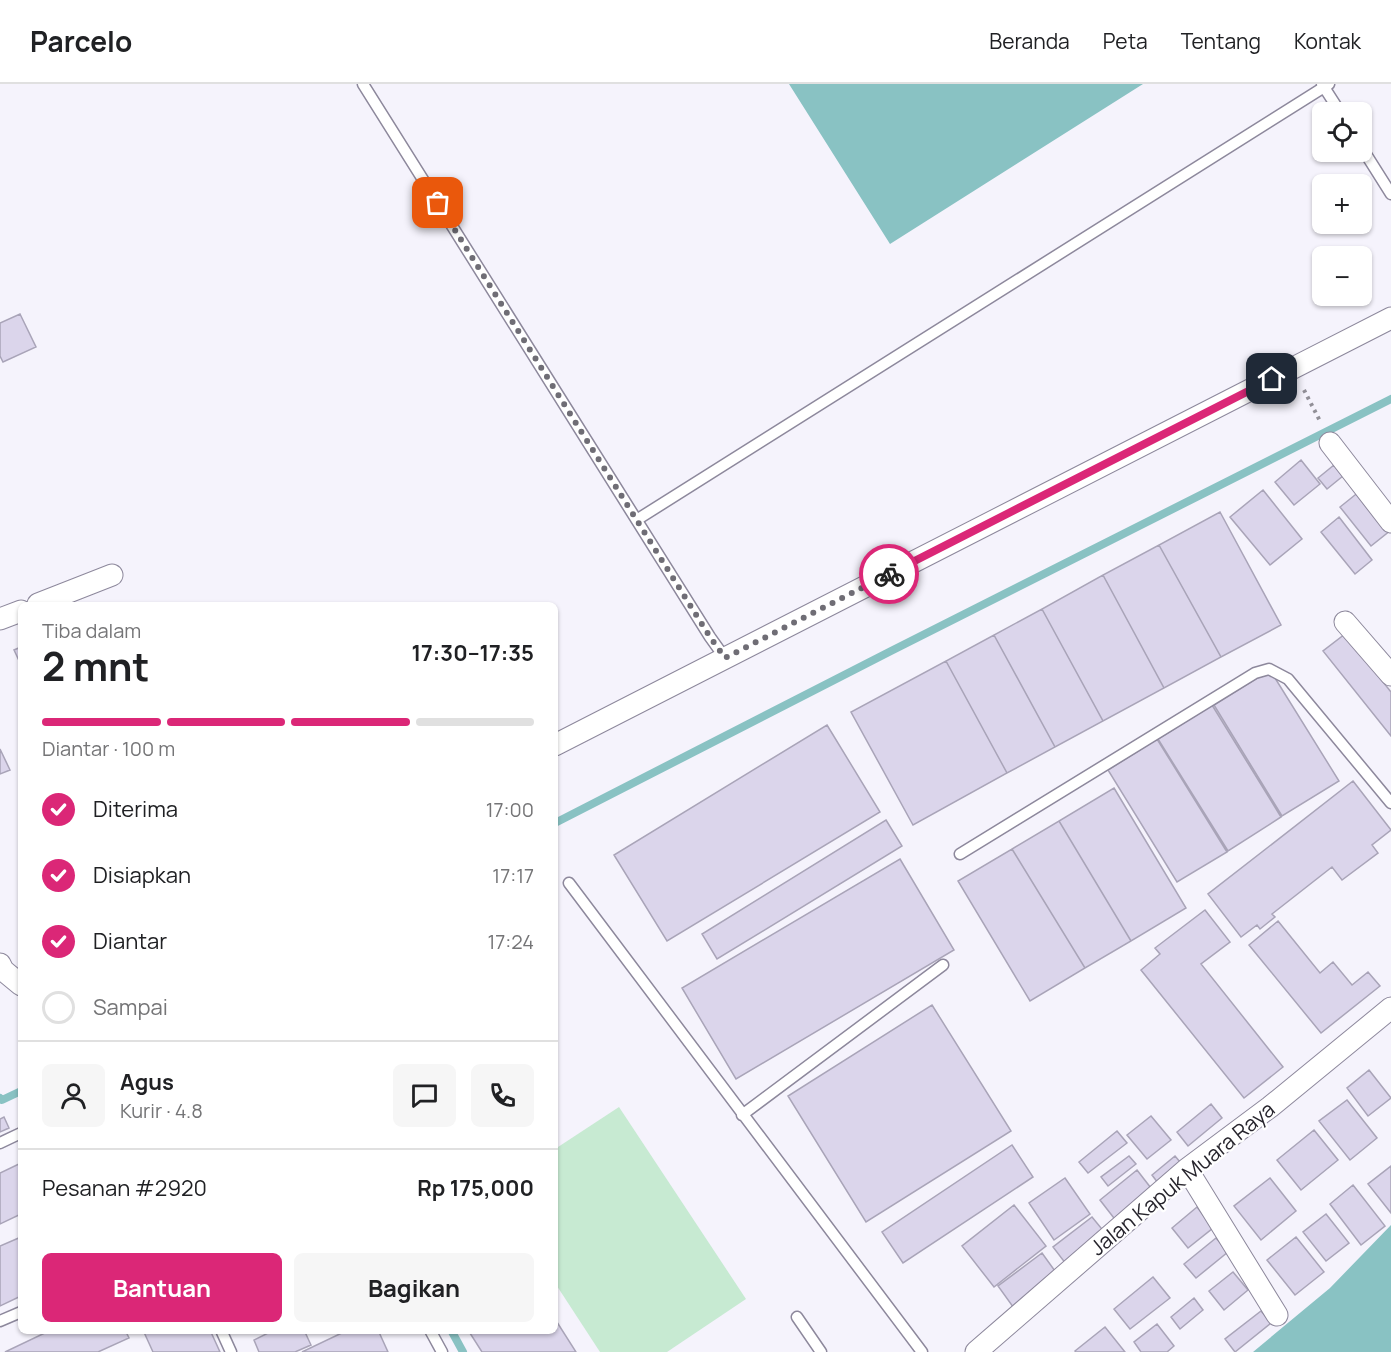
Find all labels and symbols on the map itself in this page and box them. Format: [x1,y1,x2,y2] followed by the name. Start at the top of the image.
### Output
[412,177,463,228] pin
[1246,353,1297,404] pin
[859,544,919,604] courier
[1084,1095,1280,1261] street label: Jalan Kapuk Muara Raya

